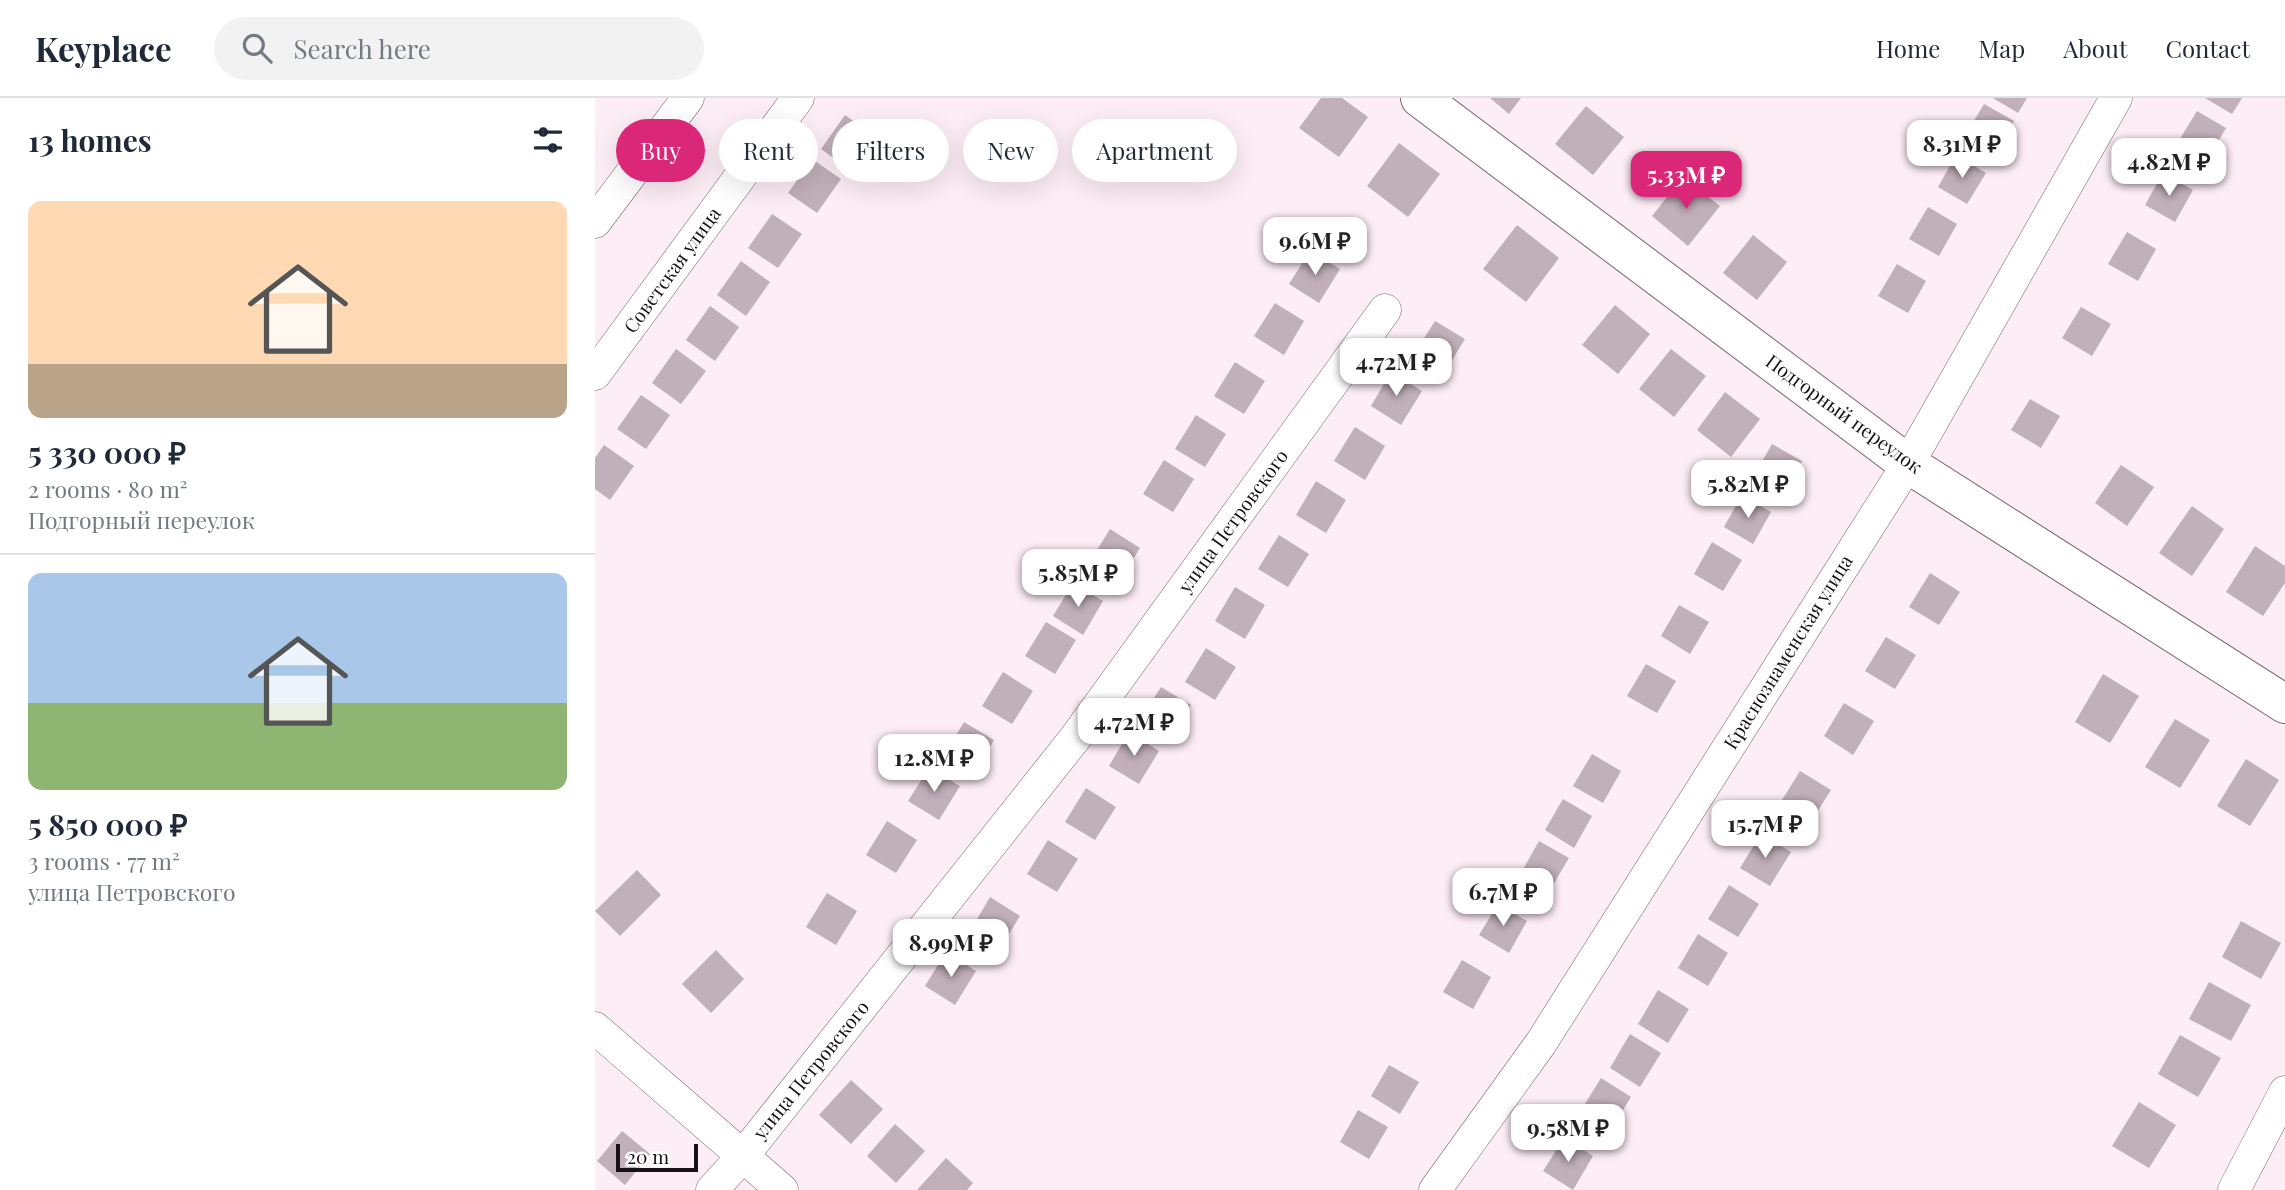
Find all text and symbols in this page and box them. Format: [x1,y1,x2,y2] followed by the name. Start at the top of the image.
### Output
[214,17,704,80] search box
[35,26,172,70] text: Keyplace
[238,29,276,67] icon: search
[294,31,431,66] text: Search here
[1876,32,1940,64] text: Home
[1978,32,2025,64] text: Map
[2063,32,2127,64] text: About
[2165,32,2250,64] text: Contact
[616,119,705,182] chip: Buy
[719,119,818,182] chip: Rent
[832,119,949,182] chip: Filters
[963,119,1058,182] chip: New
[1072,119,1237,182] chip: Apartment
[28,120,152,160] text: 13 homes
[1897,120,2027,180] pin: 8.31M ₽
[529,121,567,159] icon: filters
[1923,127,2001,158] text: 8.31M ₽
[2104,139,2234,198] pin: 4.82M ₽
[2127,145,2211,176] text: 4.82M ₽
[1621,152,1751,211] pin: 5.33M ₽
[1647,158,1725,189] text: 5.33M ₽
[617,201,726,338] street label: Советская улица
[1258,218,1372,277] pin: 9.6M ₽
[1279,224,1351,255] text: 9.6M ₽
[235,246,361,372] icon: home
[1331,338,1461,398] pin: 4.72M ₽
[1356,345,1436,376] text: 4.72M ₽
[1761,348,1928,479] street label: Подгорный переулок
[28,432,186,472] text: 5 330 000 ₽
[1171,443,1293,598] street label: улица Петровского
[1683,460,1813,520] pin: 5.82M ₽
[1707,467,1789,498] text: 5.82M ₽
[28,473,188,504] text: 2 rooms · 80 m²
[28,504,255,535] text: Подгорный переулок
[1717,549,1858,754] street label: Краснознаменская улица
[1013,550,1143,609] pin: 5.85M ₽
[1038,556,1118,587] text: 5.85M ₽
[235,618,361,744] icon: home
[1069,698,1199,758] pin: 4.72M ₽
[1094,705,1174,736] text: 4.72M ₽
[869,734,999,794] pin: 12.8M ₽
[894,741,974,772] text: 12.8M ₽
[1700,800,1830,860] pin: 15.7M ₽
[28,804,188,844] text: 5 850 000 ₽
[1727,807,1803,838] text: 15.7M ₽
[28,845,180,876] text: 3 rooms · 77 m²
[1446,868,1560,928] pin: 6.7M ₽
[1468,875,1538,906] text: 6.7M ₽
[28,876,236,907] text: улица Петровского
[886,920,1016,979] pin: 8.99M ₽
[909,926,993,957] text: 8.99M ₽
[746,995,874,1145] street label: улица Петровского
[1503,1104,1633,1164] pin: 9.58M ₽
[1527,1111,1609,1142] text: 9.58M ₽
[616,1141,698,1173] scale bar
[627,1143,669,1169] text: 20 m

